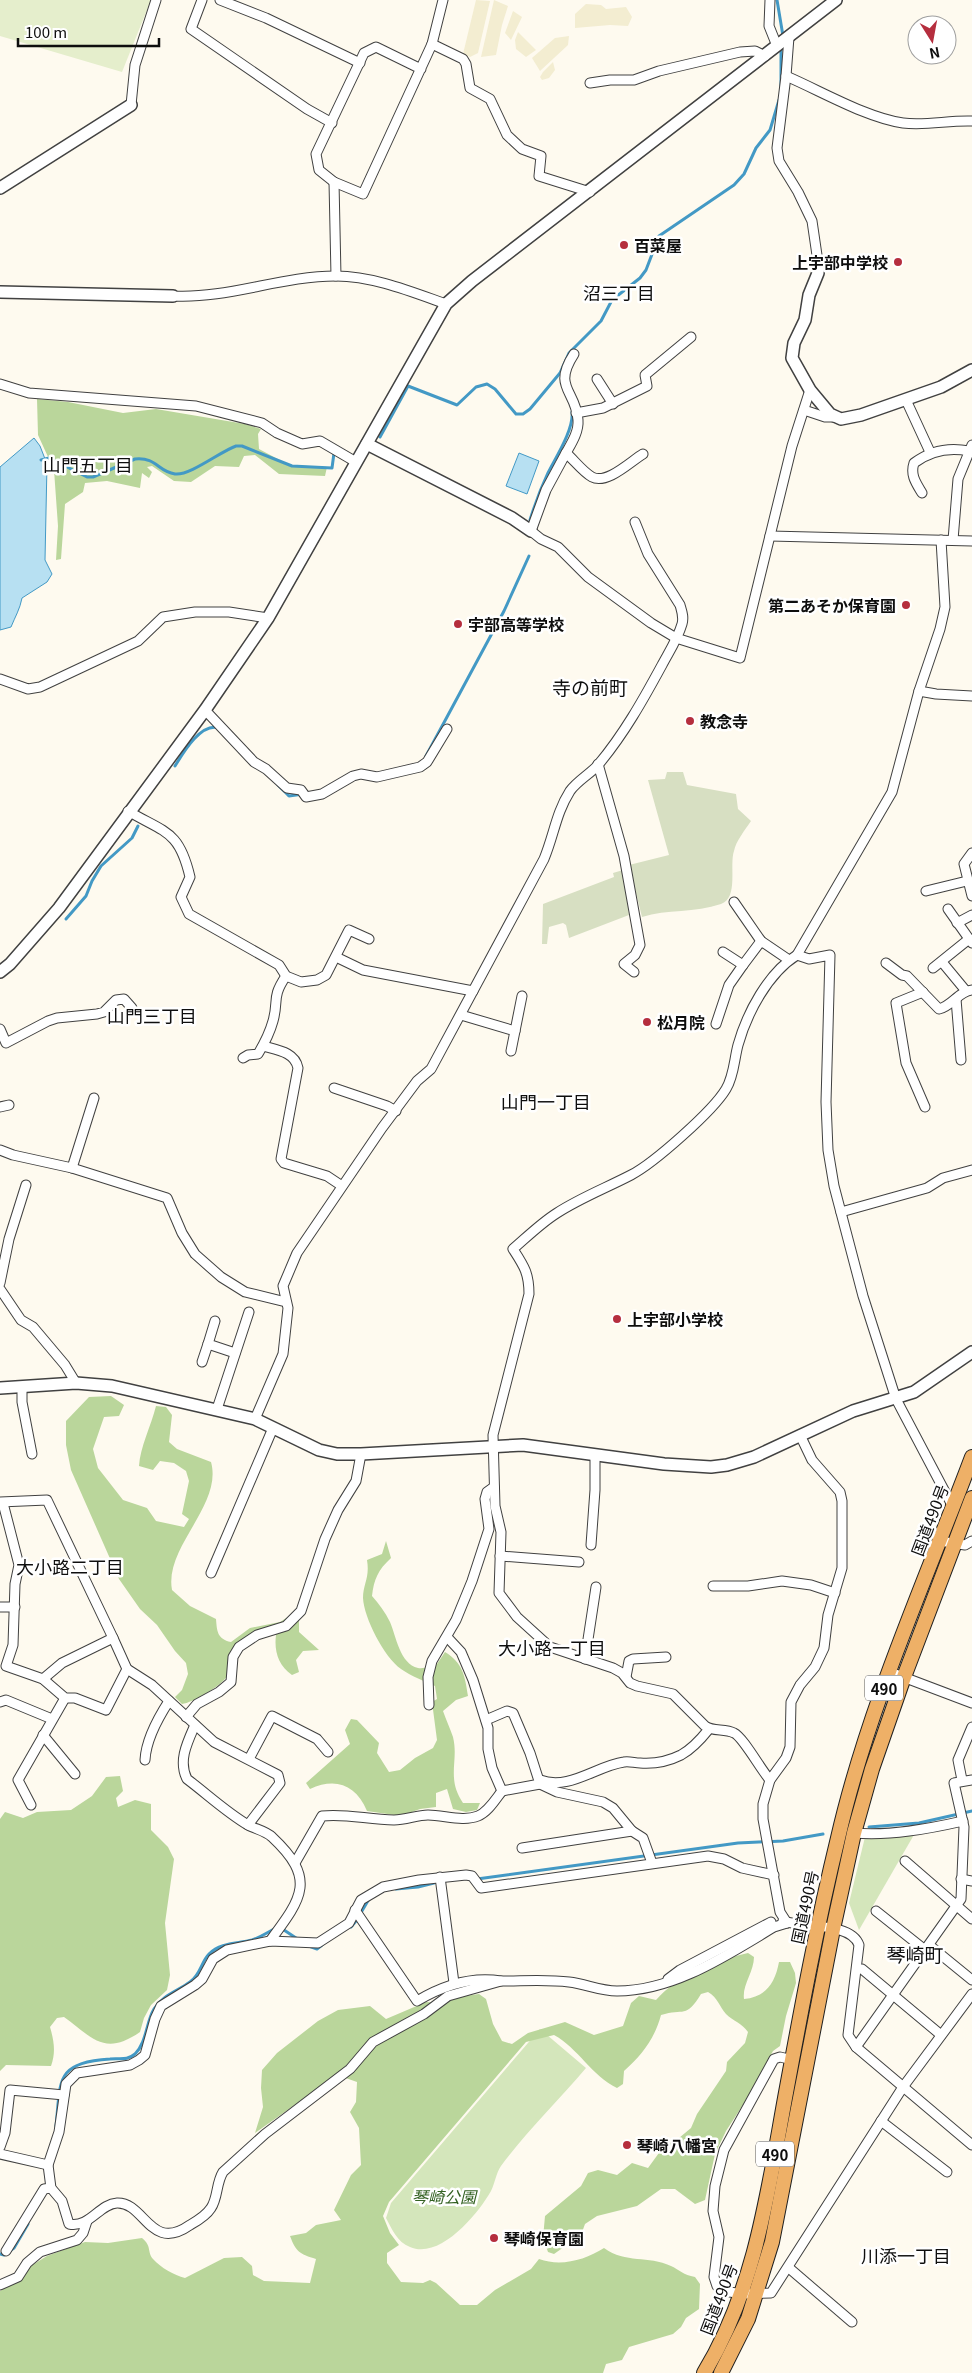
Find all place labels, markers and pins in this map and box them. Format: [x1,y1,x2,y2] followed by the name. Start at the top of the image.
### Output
[634,233,682,257] place label: 百菜屋
[618,239,630,251] marker: 百菜屋
[792,250,888,274] place label: 上宇部中学校
[892,256,904,268] marker: 上宇部中学校
[768,593,896,617] place label: 第二あそか保育園
[900,599,912,611] marker: 第二あそか保育園
[468,612,564,636] place label: 宇部高等学校
[452,618,464,630] marker: 宇部高等学校
[700,709,748,733] place label: 教念寺
[684,715,696,727] marker: 教念寺
[657,1010,705,1034] place label: 松月院
[641,1016,653,1028] marker: 松月院
[627,1307,723,1331] place label: 上宇部小学校
[611,1313,623,1325] marker: 上宇部小学校
[637,2133,717,2157] place label: 琴崎八幡宮
[621,2139,633,2151] marker: 琴崎八幡宮
[504,2226,584,2250] place label: 琴崎保育園
[488,2232,500,2244] marker: 琴崎保育園

